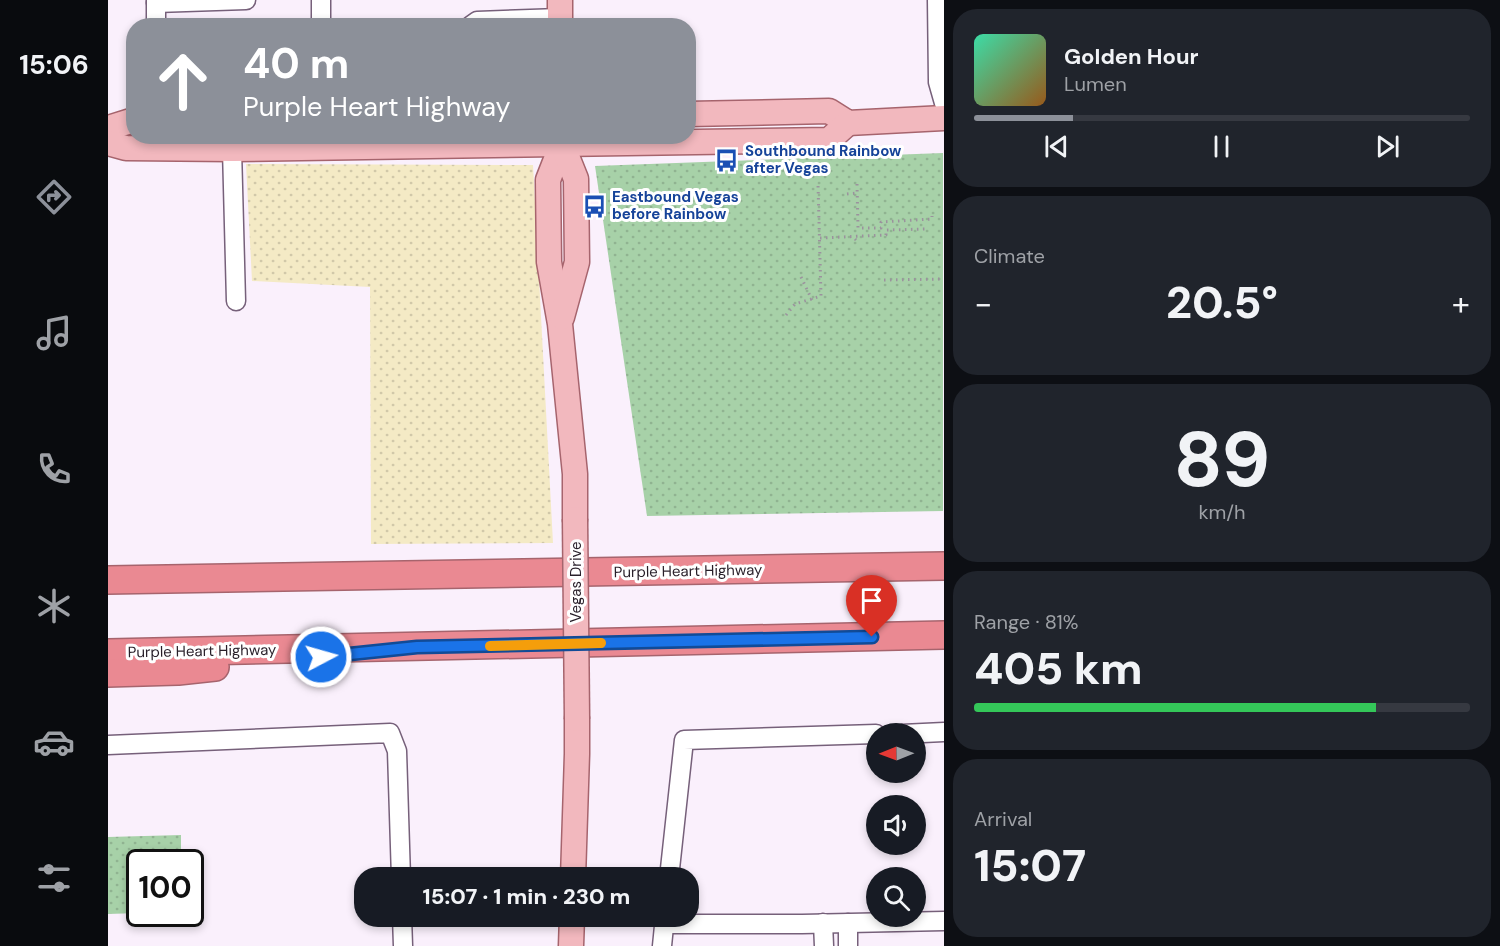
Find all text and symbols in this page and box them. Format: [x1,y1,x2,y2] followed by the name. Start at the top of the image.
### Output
[243,36,349,91] text: 40 m
[144,42,222,120] icon: ahead
[1064,42,1199,71] text: Golden Hour
[19,47,89,82] text: 15:06
[1064,71,1127,97] text: Lumen
[243,89,511,124] text: Purple Heart Highway
[1040,130,1073,163] icon: previous
[1205,130,1238,163] icon: pause
[1371,130,1404,163] icon: next
[745,141,902,178] place label: Southbound Rainbow after Vegas
[714,147,740,173] bus stop icon: Southbound Rainbow after Vegas
[33,176,75,218] icon: directions
[612,187,739,224] place label: Eastbound Vegas before Rainbow
[581,193,607,219] bus stop icon: Eastbound Vegas before Rainbow
[974,243,1045,269] text: Climate
[1166,273,1278,332] text: 20.5°
[974,282,992,325] text: −
[1452,282,1470,325] text: +
[33,312,75,354] icon: music
[1173,409,1271,510] text: 89
[33,448,75,490] icon: phone
[1198,499,1246,525] text: km/h
[566,541,586,623] street label: Vegas Drive
[614,560,763,582] street label: Purple Heart Highway
[846,575,897,637] pin
[855,584,888,617] icon: arrive
[33,585,75,627] icon: climate
[974,609,1078,635] text: Range · 81%
[289,625,353,689] position arrow
[974,639,1143,698] text: 405 km
[128,640,277,662] street label: Purple Heart Highway
[33,721,75,763] icon: car
[866,723,926,783] north arrow
[866,723,926,927] map controls
[866,795,926,855] button: sound
[974,806,1032,832] text: Arrival
[974,836,1086,895] text: 15:07
[126,849,204,927] speed limit sign: 100
[33,857,75,899] icon: filters
[866,867,926,927] button: search
[423,882,630,911] text: 15:07 · 1 min · 230 m

